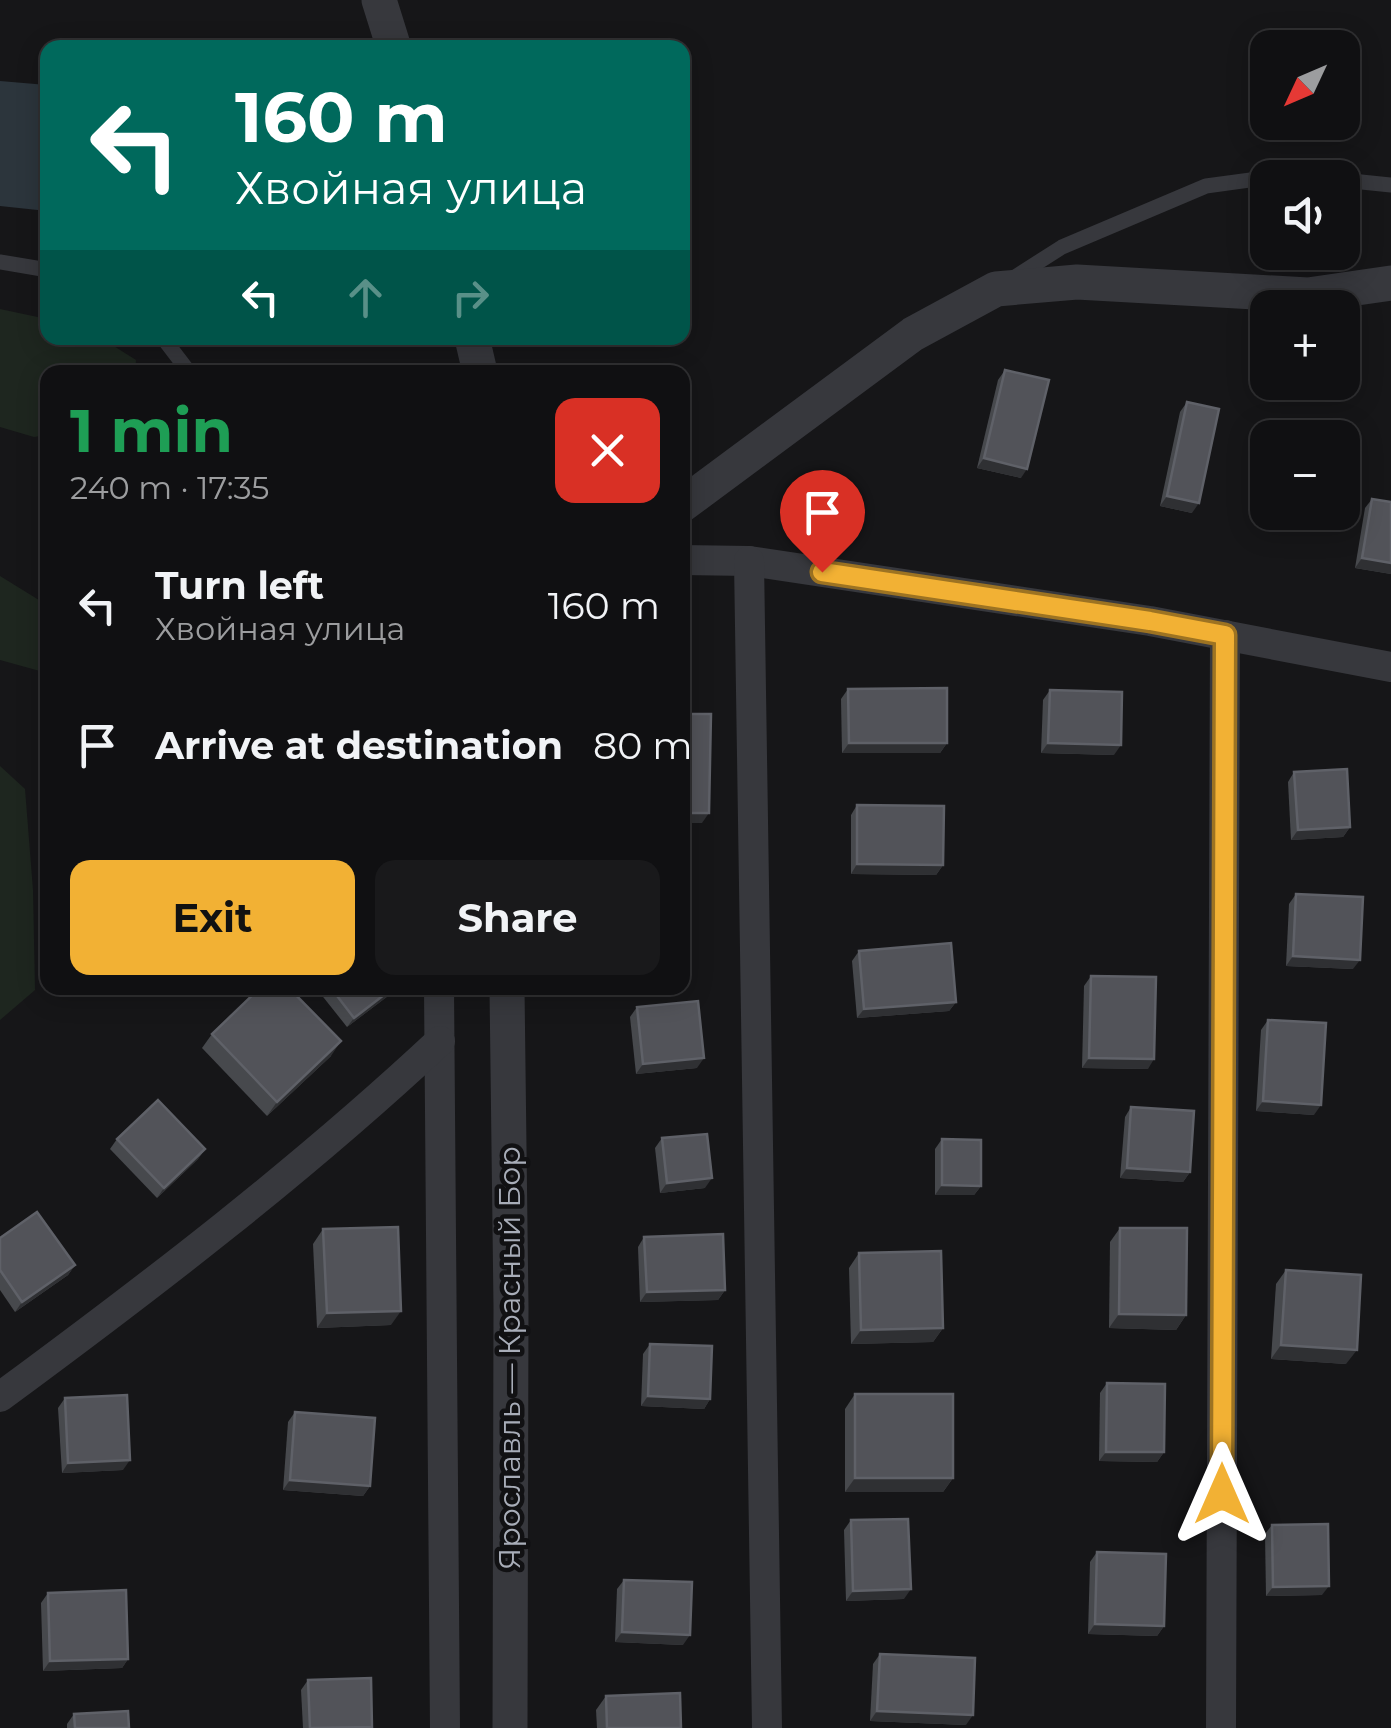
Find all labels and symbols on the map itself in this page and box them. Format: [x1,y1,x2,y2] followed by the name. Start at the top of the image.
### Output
[1250,30,1360,140] north arrow
[780,470,865,573] pin
[491,1146,528,1570] street label: Ярославль — Красный Бор
[1170,1442,1274,1546] position arrow

